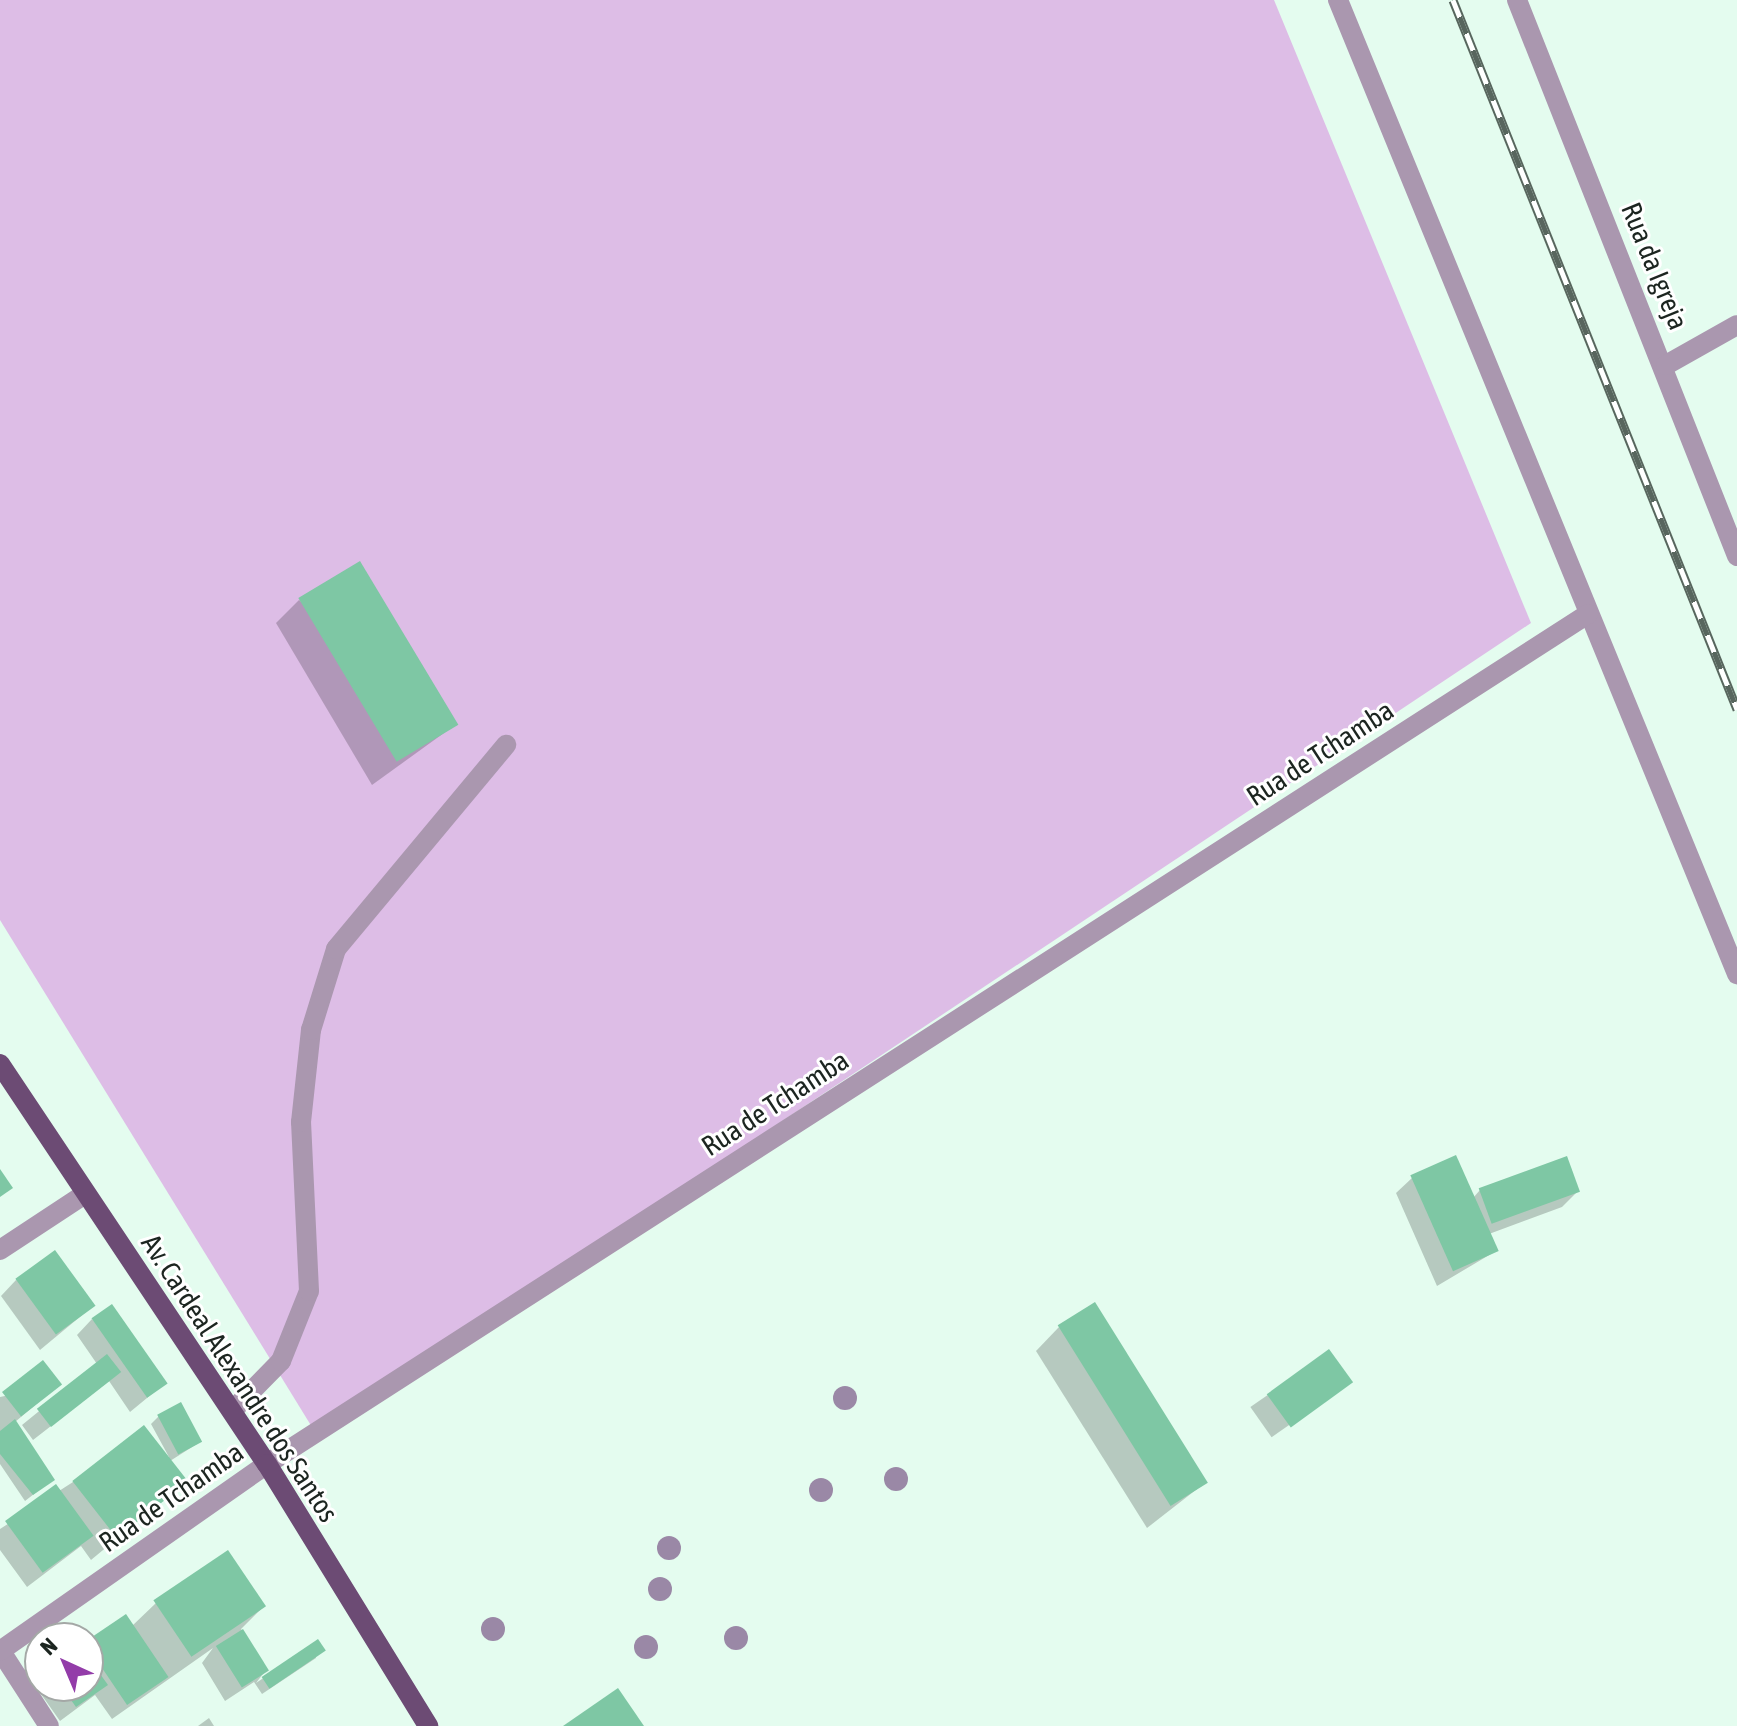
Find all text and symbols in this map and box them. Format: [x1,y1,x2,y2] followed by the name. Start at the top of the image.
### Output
[1614,198,1696,334] street label: Rua da Igreja
[1240,693,1400,813] street label: Rua de Tchamba
[695,1043,855,1163] street label: Rua de Tchamba
[134,1228,346,1528] street label: Av. Cardeal Alexandre dos Santos
[92,1435,250,1559] street label: Rua de Tchamba
[24,1622,104,1702] north arrow
[35,1632,62,1660] text: N

